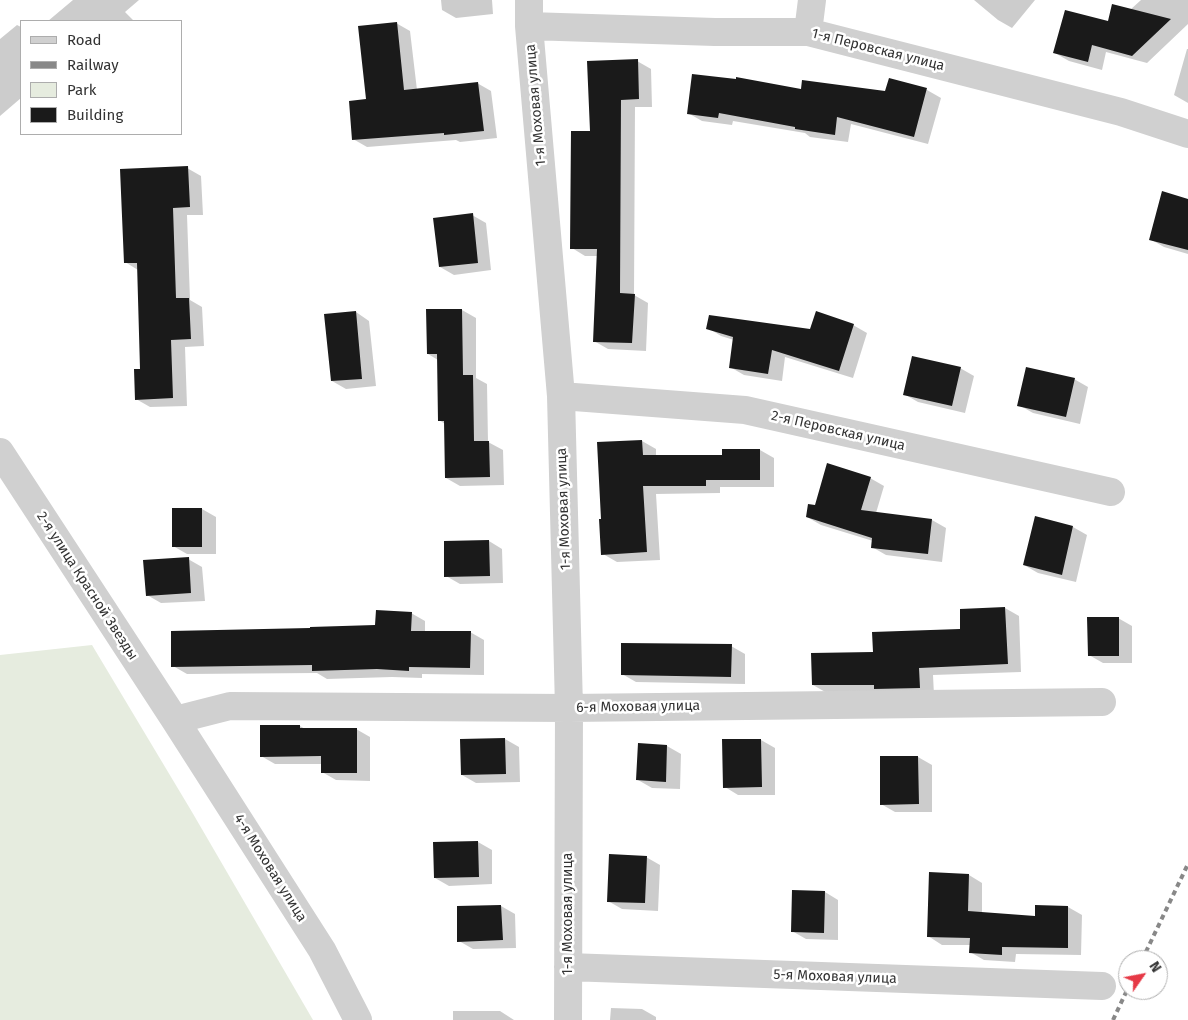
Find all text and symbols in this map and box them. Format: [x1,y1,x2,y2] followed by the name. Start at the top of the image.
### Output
[20,20,182,135] legend
[810,25,946,75] street label: 1-я Перовская улица
[67,31,102,49] text: Road
[522,43,550,167] street label: 1-я Моховая улица
[67,56,119,74] text: Railway
[67,81,97,99] text: Park
[67,106,123,124] text: Building
[769,407,907,455] street label: 2-я Перовская улица
[553,447,575,571] street label: 1-я Моховая улица
[33,509,141,663] street label: 2-я улица Красной Звезды
[576,698,700,716] street label: 6-я Моховая улица
[230,811,310,925] street label: 4-я Моховая улица
[560,853,576,975] street label: 1-я Моховая улица
[1118,950,1168,1000] north arrow
[1145,959,1165,976] text: N
[773,966,897,988] street label: 5-я Моховая улица

